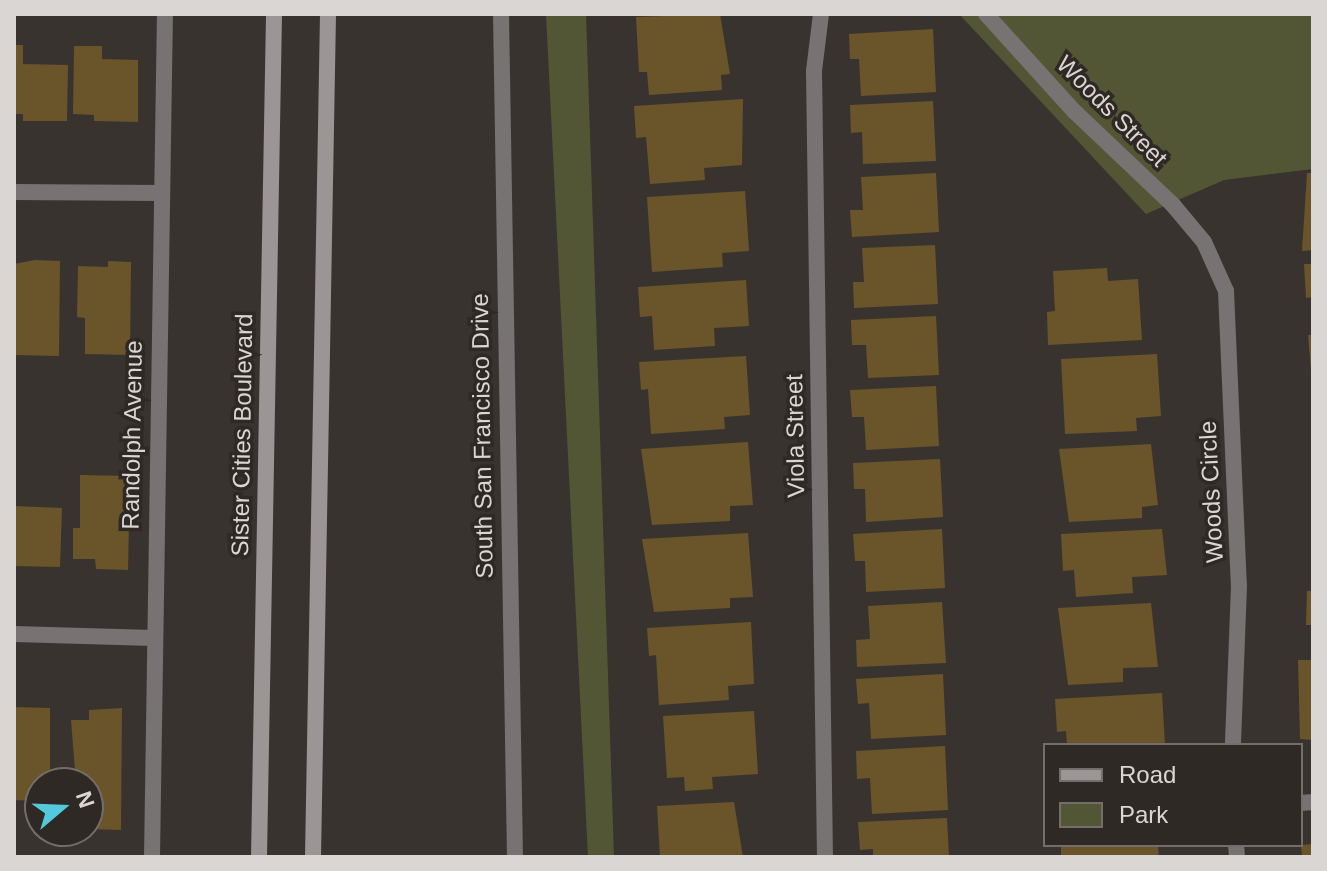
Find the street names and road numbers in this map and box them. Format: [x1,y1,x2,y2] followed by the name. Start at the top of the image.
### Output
[1051,50,1173,172] street label: Woods Street
[465,293,499,579] street label: South San Francisco Drive
[225,313,259,557] street label: Sister Cities Boulevard
[116,340,148,530] street label: Randolph Avenue
[780,374,810,498] street label: Viola Street
[1193,420,1229,564] street label: Woods Circle

